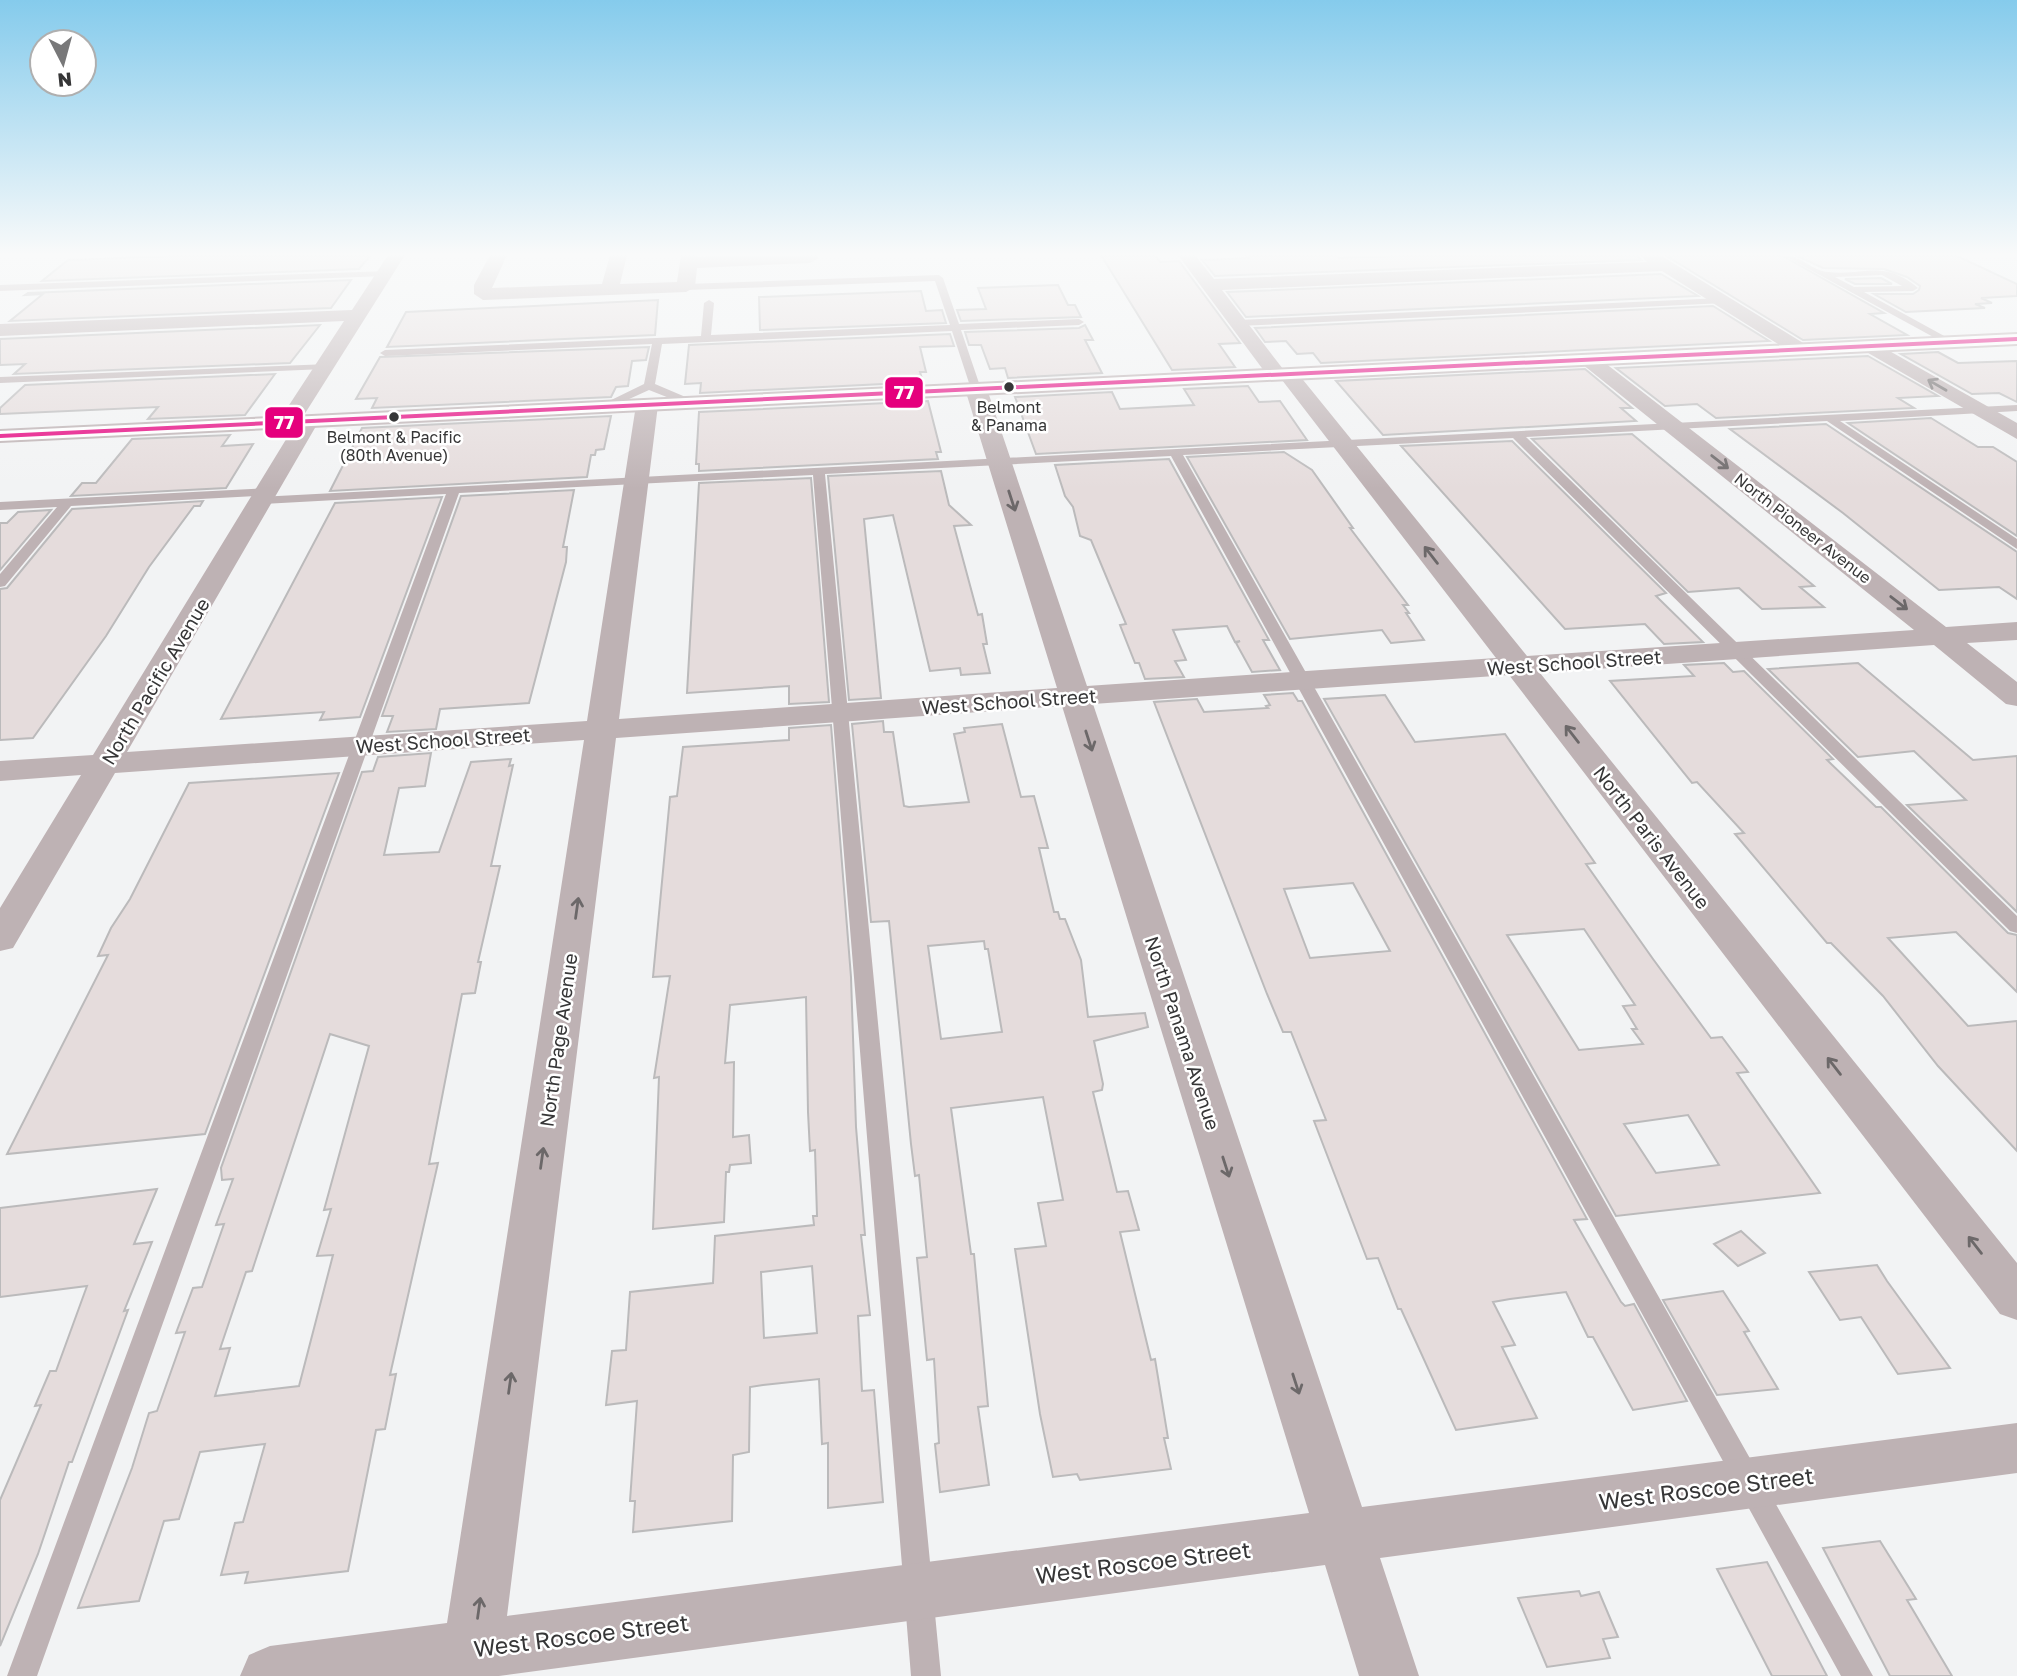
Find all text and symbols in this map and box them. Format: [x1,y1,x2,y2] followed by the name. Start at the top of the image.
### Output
[28,28,98,98] north arrow
[56,68,73,93] text: N
[884,376,924,409] line badge: 77
[1927,378,1947,392] one-way arrow
[894,380,914,403] text: 77
[1002,380,1016,394] marker: Belmont & Panama
[971,397,1047,435] place label: Belmont & Panama
[264,406,304,439] line badge: 77
[274,410,294,433] text: 77
[387,410,401,424] marker: Belmont & Pacific (80th Avenue)
[327,427,462,465] place label: Belmont & Pacific (80th Avenue)
[1710,454,1728,470] one-way arrow
[1731,468,1875,588] street label: North Pioneer Avenue
[1006,490,1019,512] one-way arrow
[1423,547,1438,565] one-way arrow
[96,594,214,768] street label: North Pacific Avenue
[1889,595,1907,610] one-way arrow
[1486,644,1662,680] street label: West School Street
[921,683,1097,719] street label: West School Street
[355,722,531,758] street label: West School Street
[1564,725,1579,744] one-way arrow
[1084,729,1096,751] one-way arrow
[1589,761,1715,913] street label: North Paris Avenue
[570,897,583,920] one-way arrow
[1141,933,1225,1133] street label: North Panama Avenue
[534,952,582,1128] street label: North Page Avenue
[1826,1058,1841,1076] one-way arrow
[535,1147,548,1170] one-way arrow
[1221,1156,1233,1178] one-way arrow
[1967,1236,1982,1255] one-way arrow
[504,1372,517,1395] one-way arrow
[1290,1372,1303,1394] one-way arrow
[1597,1461,1815,1515] street label: West Roscoe Street
[1034,1535,1252,1589] street label: West Roscoe Street
[472,1598,485,1620] one-way arrow
[472,1608,690,1662] street label: West Roscoe Street

